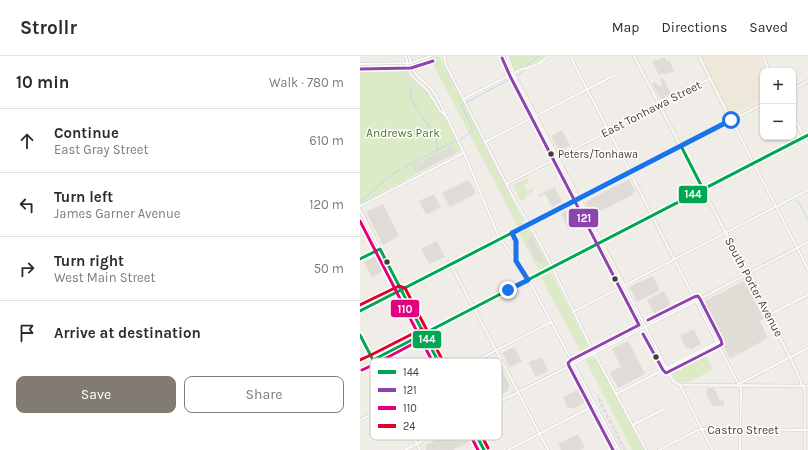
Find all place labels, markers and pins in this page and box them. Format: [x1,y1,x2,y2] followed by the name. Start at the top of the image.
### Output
[558,148,638,161] place label: Peters/Tonhawa
[546,149,556,159] marker: Peters/Tonhawa
[382,257,392,267] unlabelled marker
[610,274,620,284] unlabelled marker
[651,352,661,362] unlabelled marker

